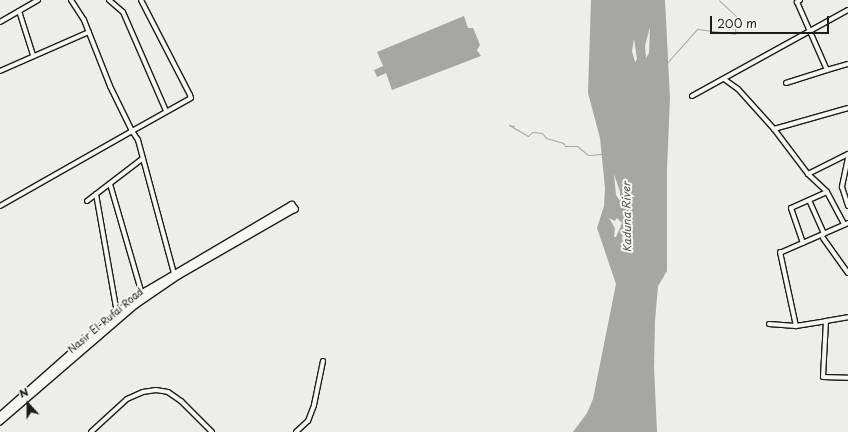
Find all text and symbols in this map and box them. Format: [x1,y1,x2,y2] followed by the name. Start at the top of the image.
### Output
[712,8,831,34] scale bar
[717,14,757,32] text: 200 m
[620,182,634,252] water label: Kaduna River
[65,285,145,355] street label: Nasir El-Rufai Road
[16,383,31,402] text: N
[8,384,48,424] north arrow

